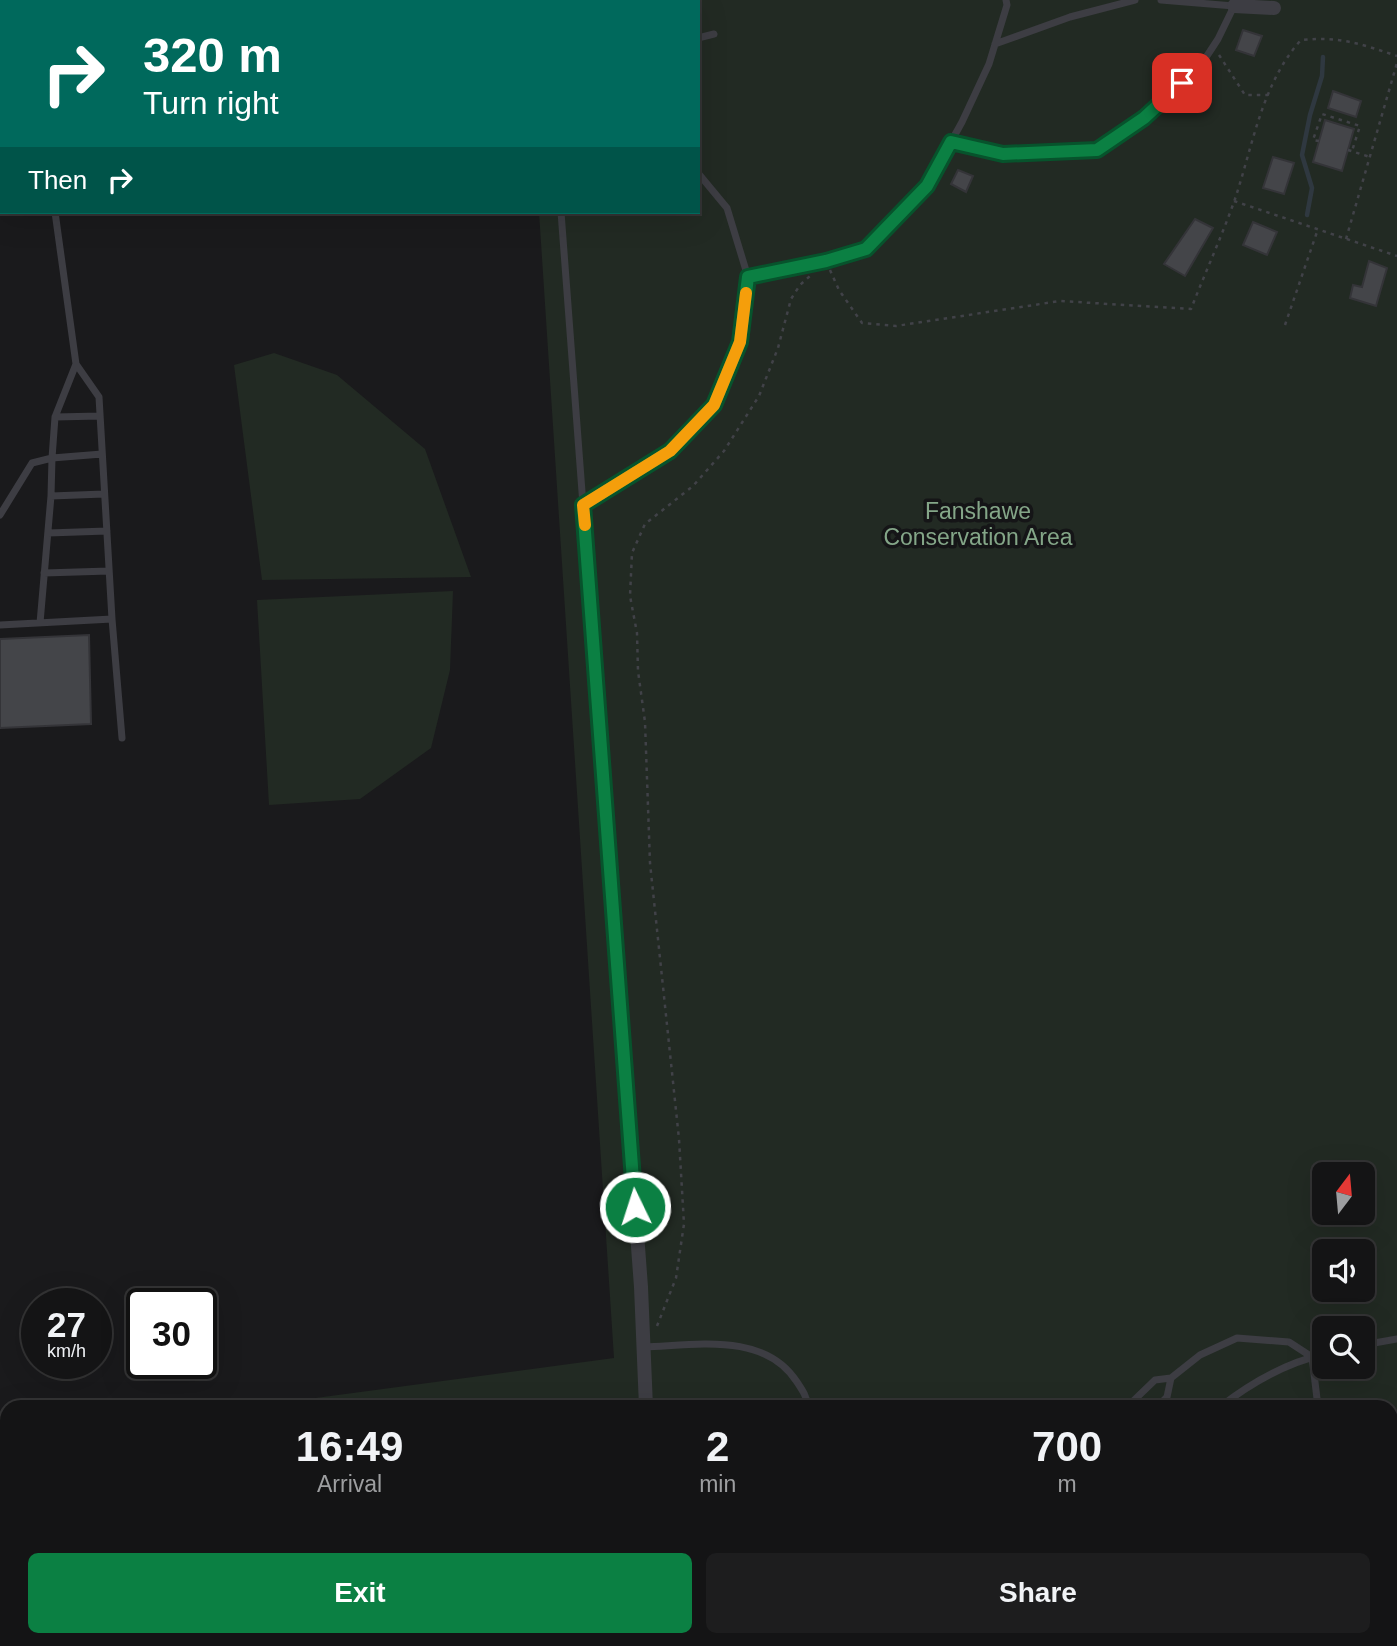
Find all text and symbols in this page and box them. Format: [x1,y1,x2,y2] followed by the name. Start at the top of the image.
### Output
[28,28,119,119] icon: right
[143,28,282,82] text: 320 m
[1152,53,1212,113] pin
[1163,64,1201,102] icon: arrive
[143,85,279,121] text: Turn right
[101,161,139,199] icon: right
[28,165,87,195] text: Then
[883,498,1073,550] park label: Fanshawe Conservation Area
[1312,1162,1376,1225] north arrow
[1312,1162,1375,1379] map controls
[598,1170,672,1244] position arrow
[1312,1239,1375,1302] button: sound
[126,1288,217,1379] speed limit sign: 30
[47,1305,86,1344] text: 27
[1312,1316,1375,1379] button: search
[47,1341,86,1361] text: km/h
[296,1423,403,1470] text: 16:49
[706,1423,729,1470] text: 2
[1032,1423,1102,1470] text: 700
[317,1471,382,1497] text: Arrival
[699,1471,736,1497] text: min
[1058,1471,1077,1497] text: m
[28,1553,692,1633] button: Exit
[706,1553,1370,1633] button: Share

